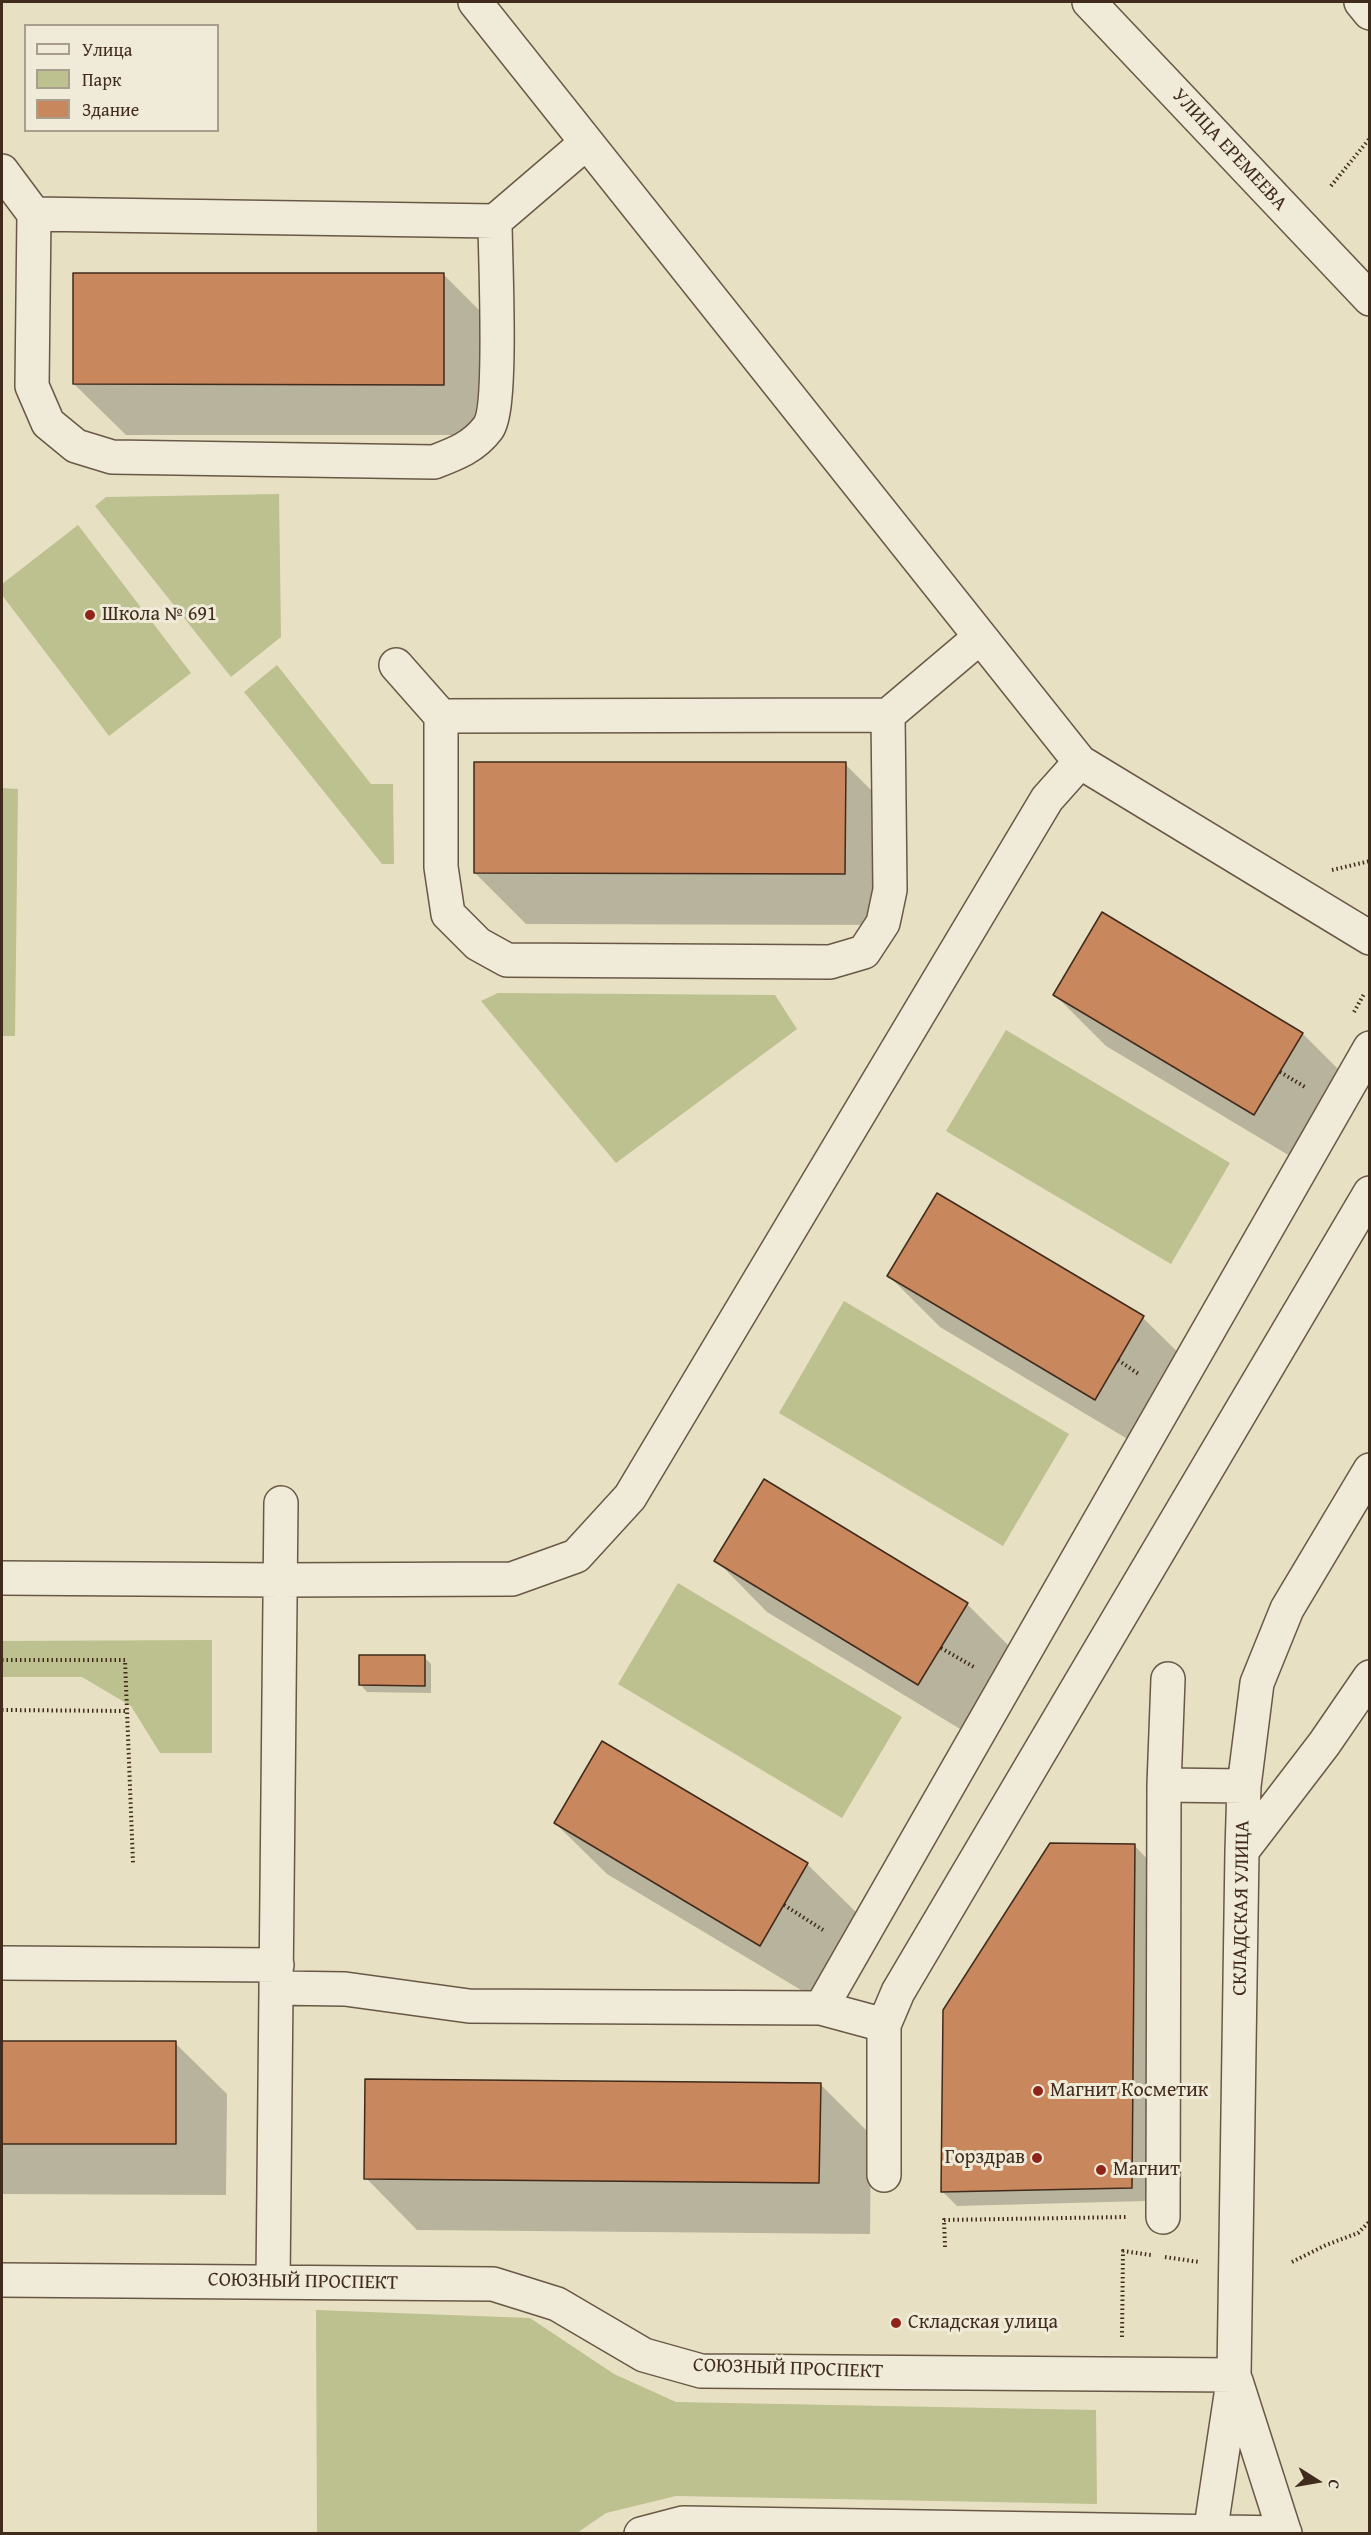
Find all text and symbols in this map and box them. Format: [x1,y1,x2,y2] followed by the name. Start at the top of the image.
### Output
[24,24,219,132] legend
[82,36,132,63] text: Улица
[82,66,121,93] text: Парк
[1166,84,1292,216] street label: УЛИЦА ЕРЕМЕЕВА
[82,96,139,123] text: Здание
[102,603,217,627] place label: Школа № 691
[83,608,97,622] marker: Школа № 691
[1228,1820,1256,1996] street label: СКЛАДСКАЯ УЛИЦА
[1050,2079,1208,2103] place label: Магнит Косметик
[1031,2084,1045,2098] marker: Магнит Косметик
[945,2146,1025,2170] place label: Горздрав
[1030,2151,1044,2165] marker: Горздрав
[1113,2158,1180,2182] place label: Магнит
[1094,2163,1108,2177] marker: Магнит
[208,2268,398,2296] street label: СОЮЗНЫЙ ПРОСПЕКТ
[908,2311,1058,2335] place label: Складская улица
[889,2316,903,2330] marker: Складская улица
[693,2354,883,2384] street label: СОЮЗНЫЙ ПРОСПЕКТ
[1287,2451,1347,2511] north arrow
[1322,2478,1347,2491] text: С

